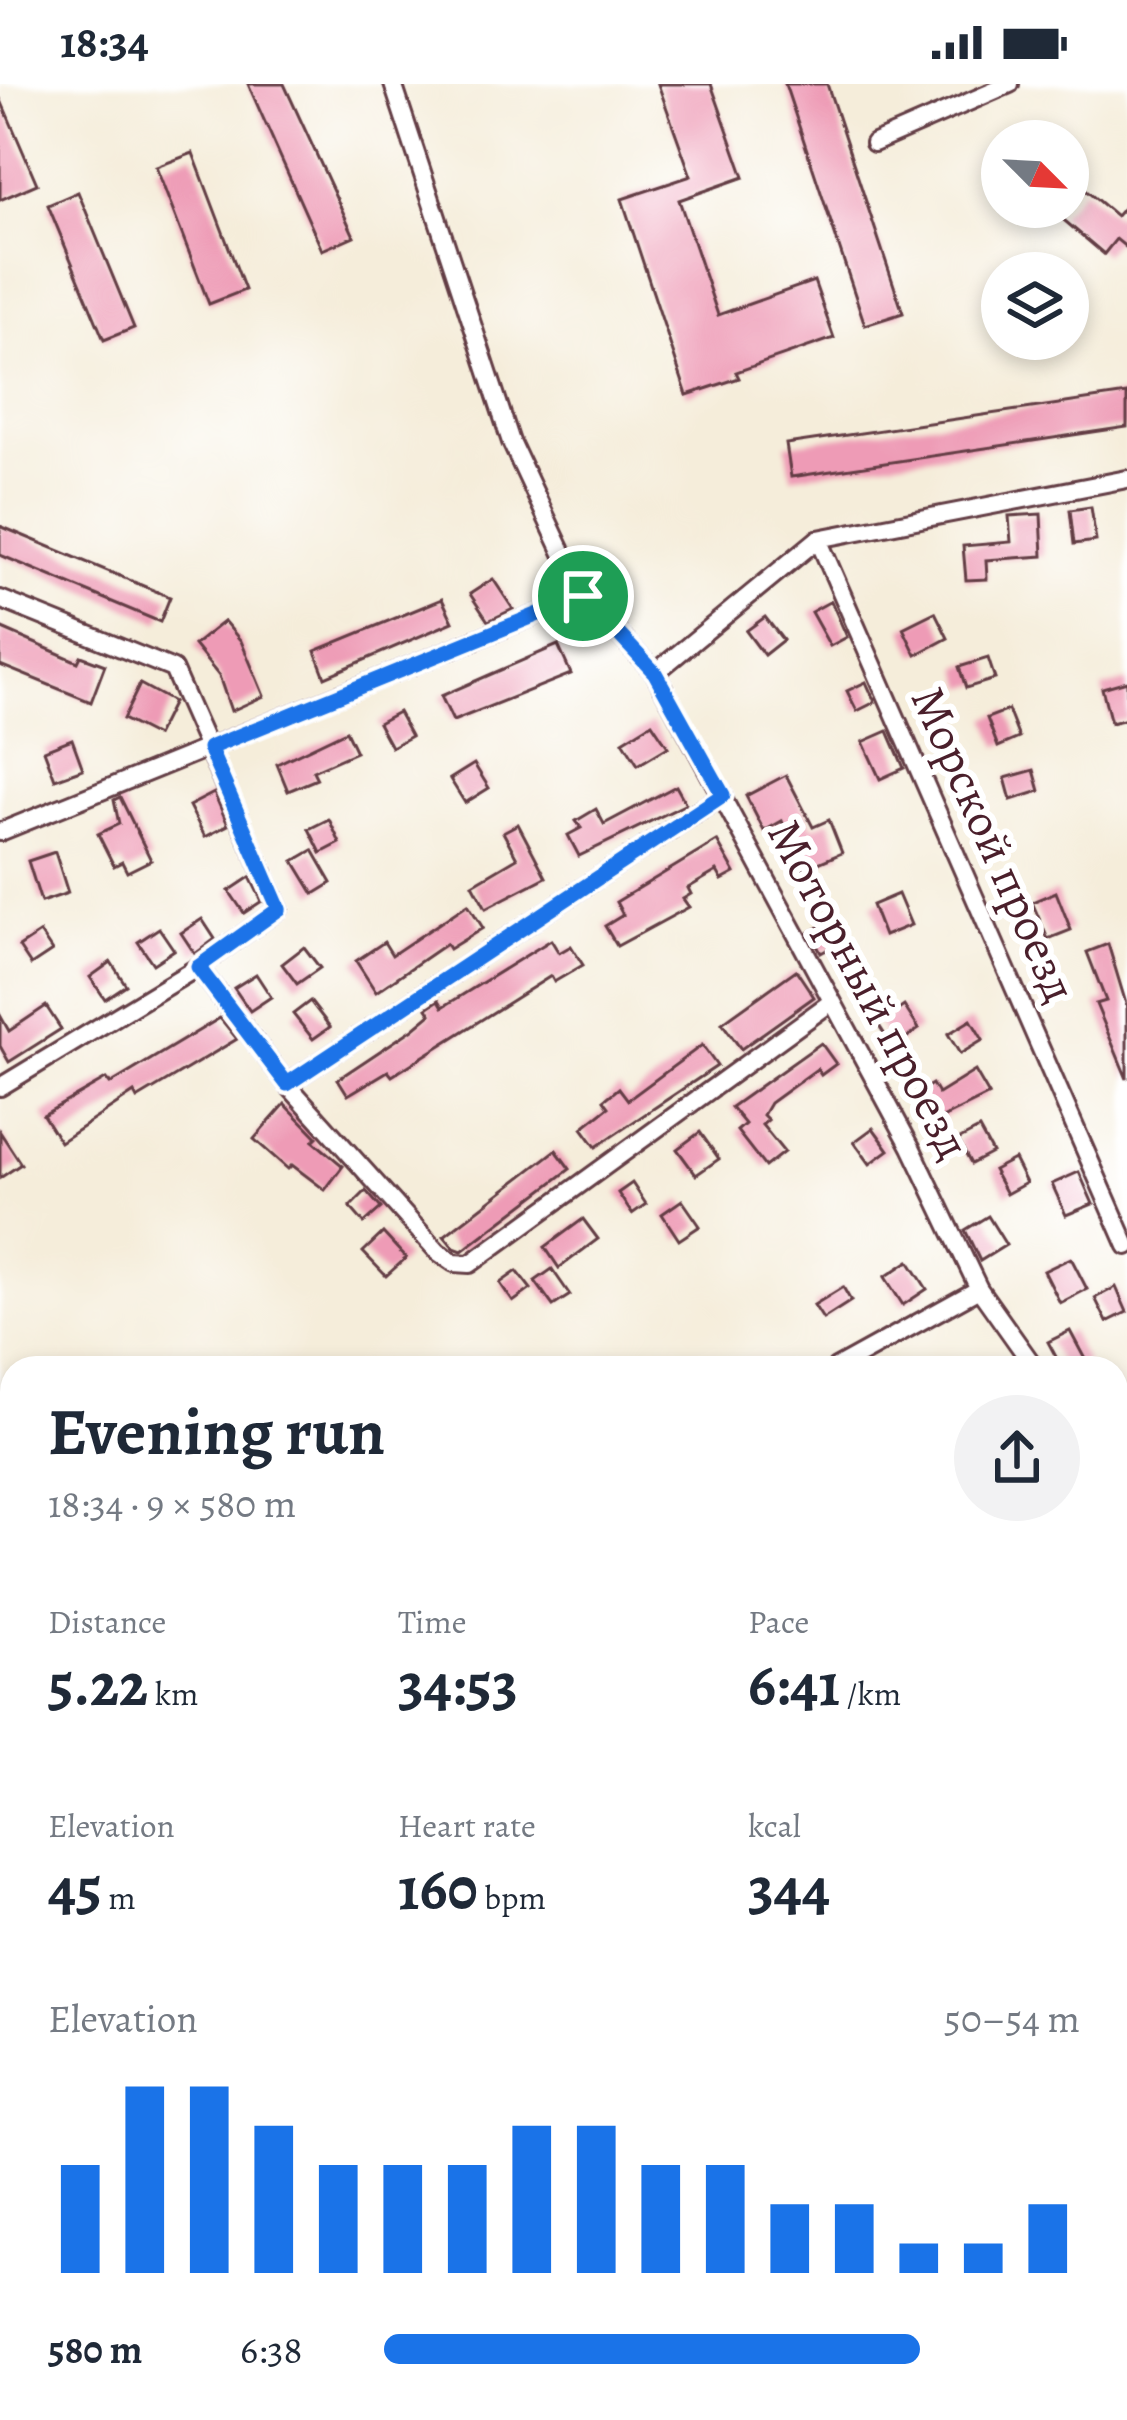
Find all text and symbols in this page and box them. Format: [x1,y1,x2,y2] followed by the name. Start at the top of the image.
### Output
[60,11,149,73] text: 18:34
[981,120,1089,228] north arrow
[981,120,1089,360] map controls
[981,252,1089,360] button: layers
[532,545,634,647] pin
[550,563,616,629] icon: arrive
[895,676,1093,1012] street label: Морской проезд
[752,808,986,1170] street label: Моторный проезд
[48,1387,385,1477] text: Evening run
[954,1395,1080,1521] button: share
[48,1477,296,1530] text: 18:34 · 9 × 580 m
[48,1599,166,1644] text: Distance
[398,1599,467,1644] text: Time
[748,1599,809,1644] text: Pace
[48,1644,148,1726] text: 5.22
[398,1644,518,1726] text: 34:53
[748,1644,840,1726] text: 6:41
[148,1671,199,1716] text: km
[840,1671,901,1716] text: /km
[48,1803,175,1848] text: Elevation
[398,1803,536,1848] text: Heart rate
[748,1803,801,1848] text: kcal
[48,1848,102,1930] text: 45
[398,1848,478,1930] text: 160
[748,1848,830,1930] text: 344
[102,1875,136,1920] text: m
[478,1875,546,1920] text: bpm
[48,1992,198,2045] text: Elevation
[944,1992,1080,2045] text: 50–54 m
[48,2323,142,2376] text: 580 m
[240,2323,302,2376] text: 6:38

